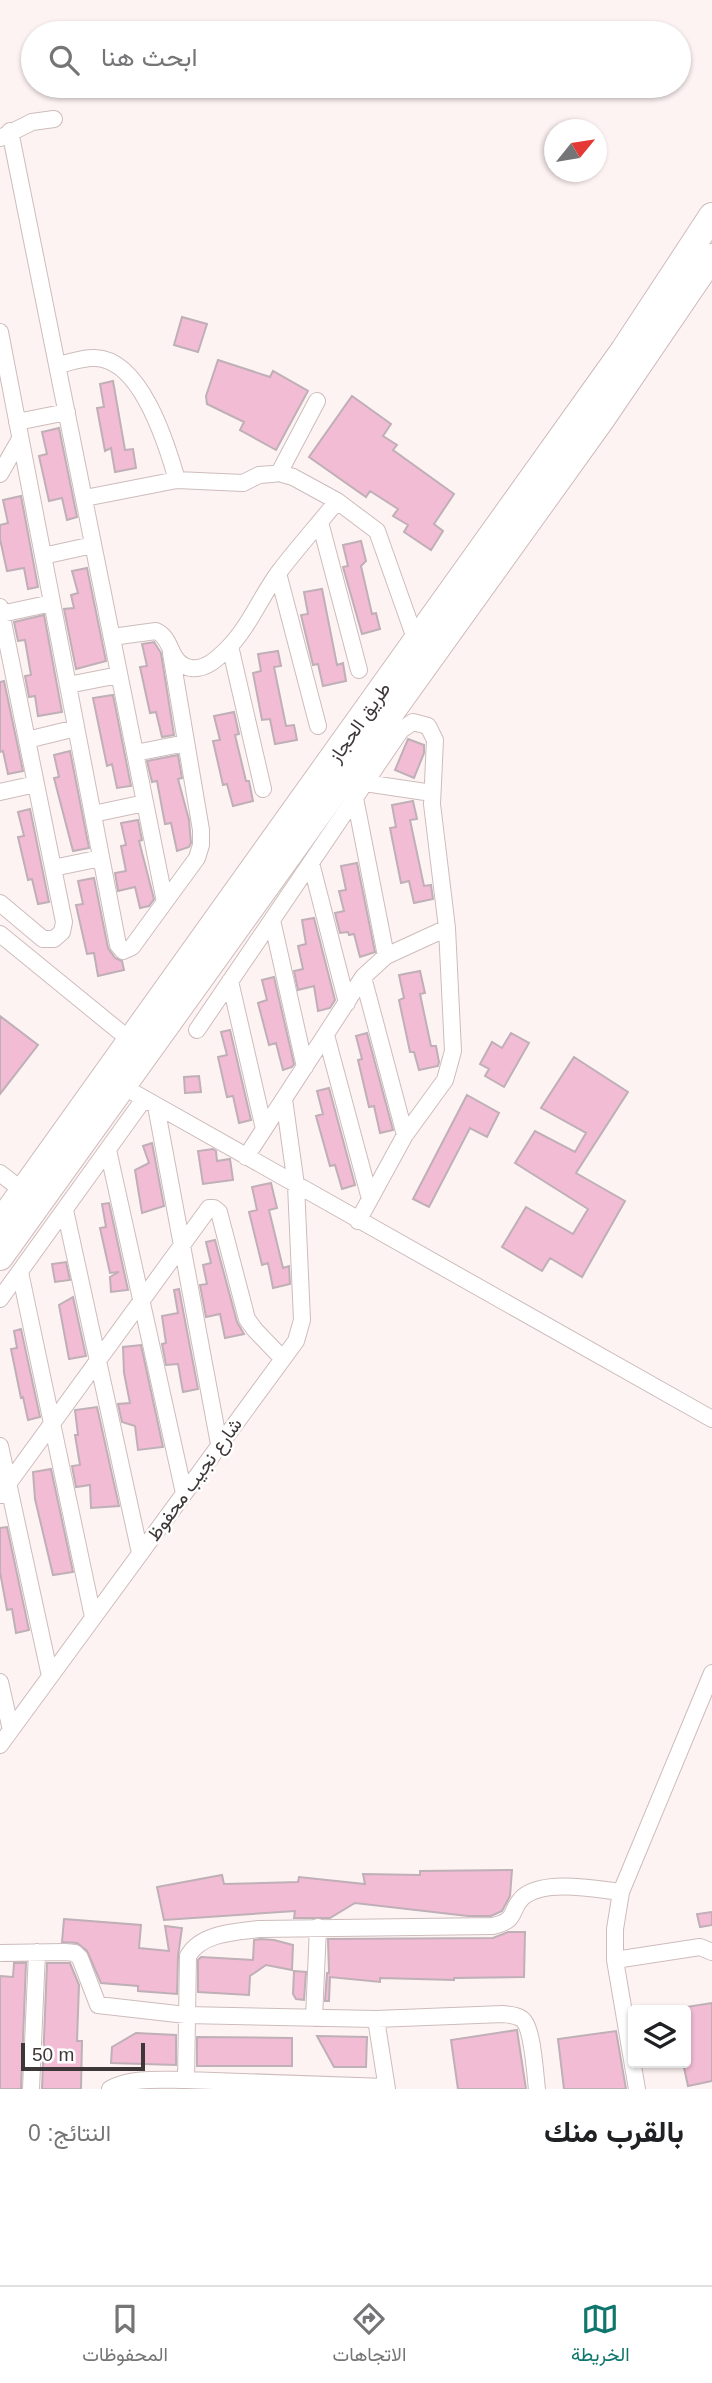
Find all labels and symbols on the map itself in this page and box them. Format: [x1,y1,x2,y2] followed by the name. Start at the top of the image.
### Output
[544,119,607,182] north arrow
[324,678,395,768] street label: طريق الحجاز
[143,1414,248,1546] street label: شارع نجيب محفوظ
[21,2040,145,2072] scale bar

